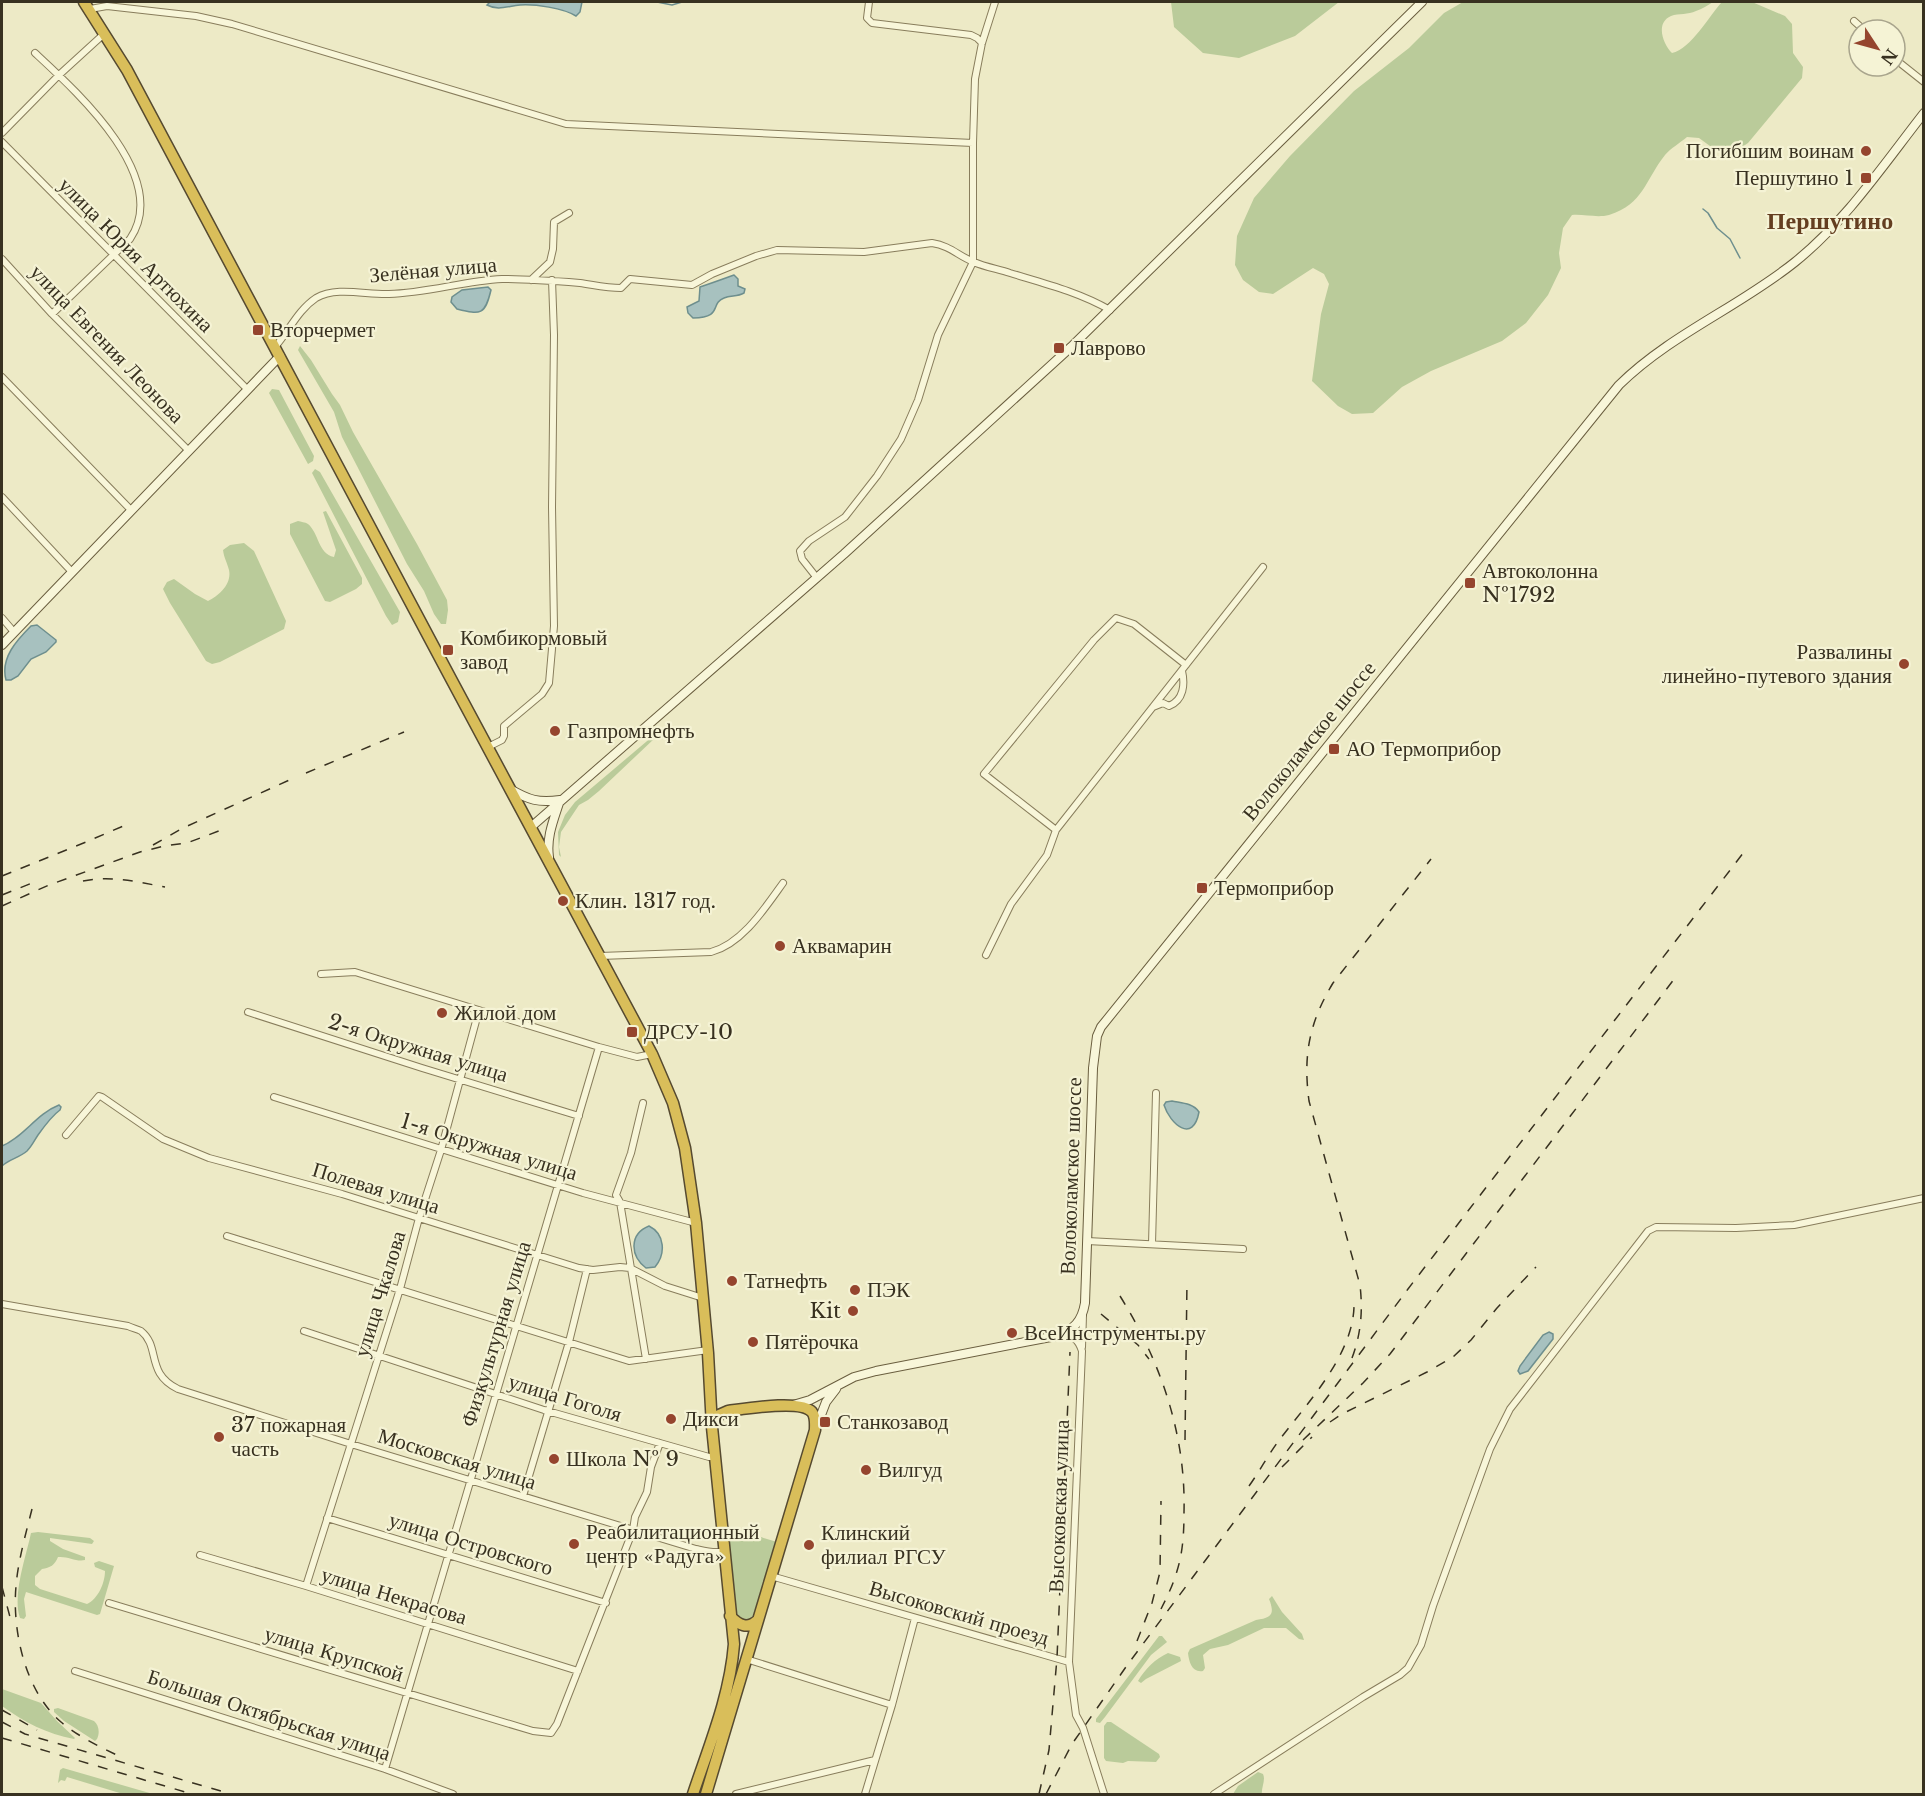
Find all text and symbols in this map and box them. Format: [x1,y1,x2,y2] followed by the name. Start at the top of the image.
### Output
[1847,18,1907,78] north arrow
[1877,45,1902,69] text: N
[1686,138,1854,164] place label: Погибшим воинам
[1859,144,1873,158] marker: Погибшим воинам
[1735,165,1854,191] place label: Першутино 1
[1859,171,1873,185] marker: Першутино 1
[53,172,219,338] street label: улица Юрия Артюхина
[1767,206,1893,235] district label: Першутино
[368,251,498,289] street label: Зелёная улица
[24,259,190,429] street label: улица Евгения Леонова
[270,317,375,343] place label: Вторчермет
[251,323,265,337] marker: Вторчермет
[1071,335,1146,361] place label: Лаврово
[1052,341,1066,355] marker: Лаврово
[1482,558,1599,608] place label: Автоколонна №1792
[1463,576,1477,590] marker: Автоколонна №1792
[460,625,607,675] place label: Комбикормовый завод
[1662,639,1892,689] place label: Развалины линейно-путевого здания
[441,643,455,657] marker: Комбикормовый завод
[1237,656,1381,826] street label: Волоколамское шоссе
[1897,657,1911,671] marker: Развалины линейно-путевого здания
[567,718,695,744] place label: Газпромнефть
[548,724,562,738] marker: Газпромнефть
[1346,736,1501,762] place label: АО Термоприбор
[1327,742,1341,756] marker: АО Термоприбор
[1214,875,1334,901] place label: Термоприбор
[1195,881,1209,895] marker: Термоприбор
[575,888,716,914] place label: Клин. 1317 год.
[556,894,570,908] marker: Клин. 1317 год.
[792,933,892,959] place label: Аквамарин
[773,939,787,953] marker: Аквамарин
[454,1000,556,1026] place label: Жилой дом
[435,1006,449,1020] marker: Жилой дом
[325,1008,512,1088] street label: 2-я Окружная улица
[644,1019,733,1045] place label: ДРСУ-10
[625,1025,639,1039] marker: ДРСУ-10
[1055,1077,1087,1275] street label: Волоколамское шоссе
[398,1108,581,1186] street label: 1-я Окружная улица
[309,1156,443,1220] street label: Полевая улица
[348,1227,412,1360] street label: улица Чкалова
[455,1237,537,1430] street label: Физкультурная улица
[744,1268,827,1294] place label: Татнефть
[725,1274,739,1288] marker: Татнефть
[867,1277,911,1303] place label: ПЭК
[848,1283,862,1297] marker: ПЭК
[810,1298,841,1324] place label: Kit
[846,1304,860,1318] marker: Kit
[1024,1320,1206,1346] place label: ВсеИнструменты.ру
[1005,1326,1019,1340] marker: ВсеИнструменты.ру
[765,1329,859,1355] place label: Пятёрочка
[746,1335,760,1349] marker: Пятёрочка
[505,1368,625,1428] street label: улица Гоголя
[683,1406,739,1432] place label: Дикси
[837,1409,949,1435] place label: Станкозавод
[231,1412,347,1462] place label: 37 пожарная часть
[664,1412,678,1426] marker: Дикси
[818,1415,832,1429] marker: Станкозавод
[1043,1418,1075,1593] street label: Высоковская улица
[375,1423,540,1496] street label: Московская улица
[212,1430,226,1444] marker: 37 пожарная часть
[566,1446,679,1472] place label: Школа № 9
[547,1452,561,1466] marker: Школа № 9
[878,1457,943,1483] place label: Вилгуд
[859,1463,873,1477] marker: Вилгуд
[386,1507,556,1581] street label: улица Островского
[586,1519,760,1569] place label: Реабилитационный центр «Радуга»
[821,1520,946,1570] place label: Клинский филиал РГСУ
[567,1537,581,1551] marker: Реабилитационный центр «Радуга»
[802,1538,816,1552] marker: Клинский филиал РГСУ
[318,1561,471,1631] street label: улица Некрасова
[866,1575,1052,1651] street label: Высоковский проезд
[261,1621,407,1687] street label: улица Крупской
[144,1663,394,1767] street label: Большая Октябрьская улица

